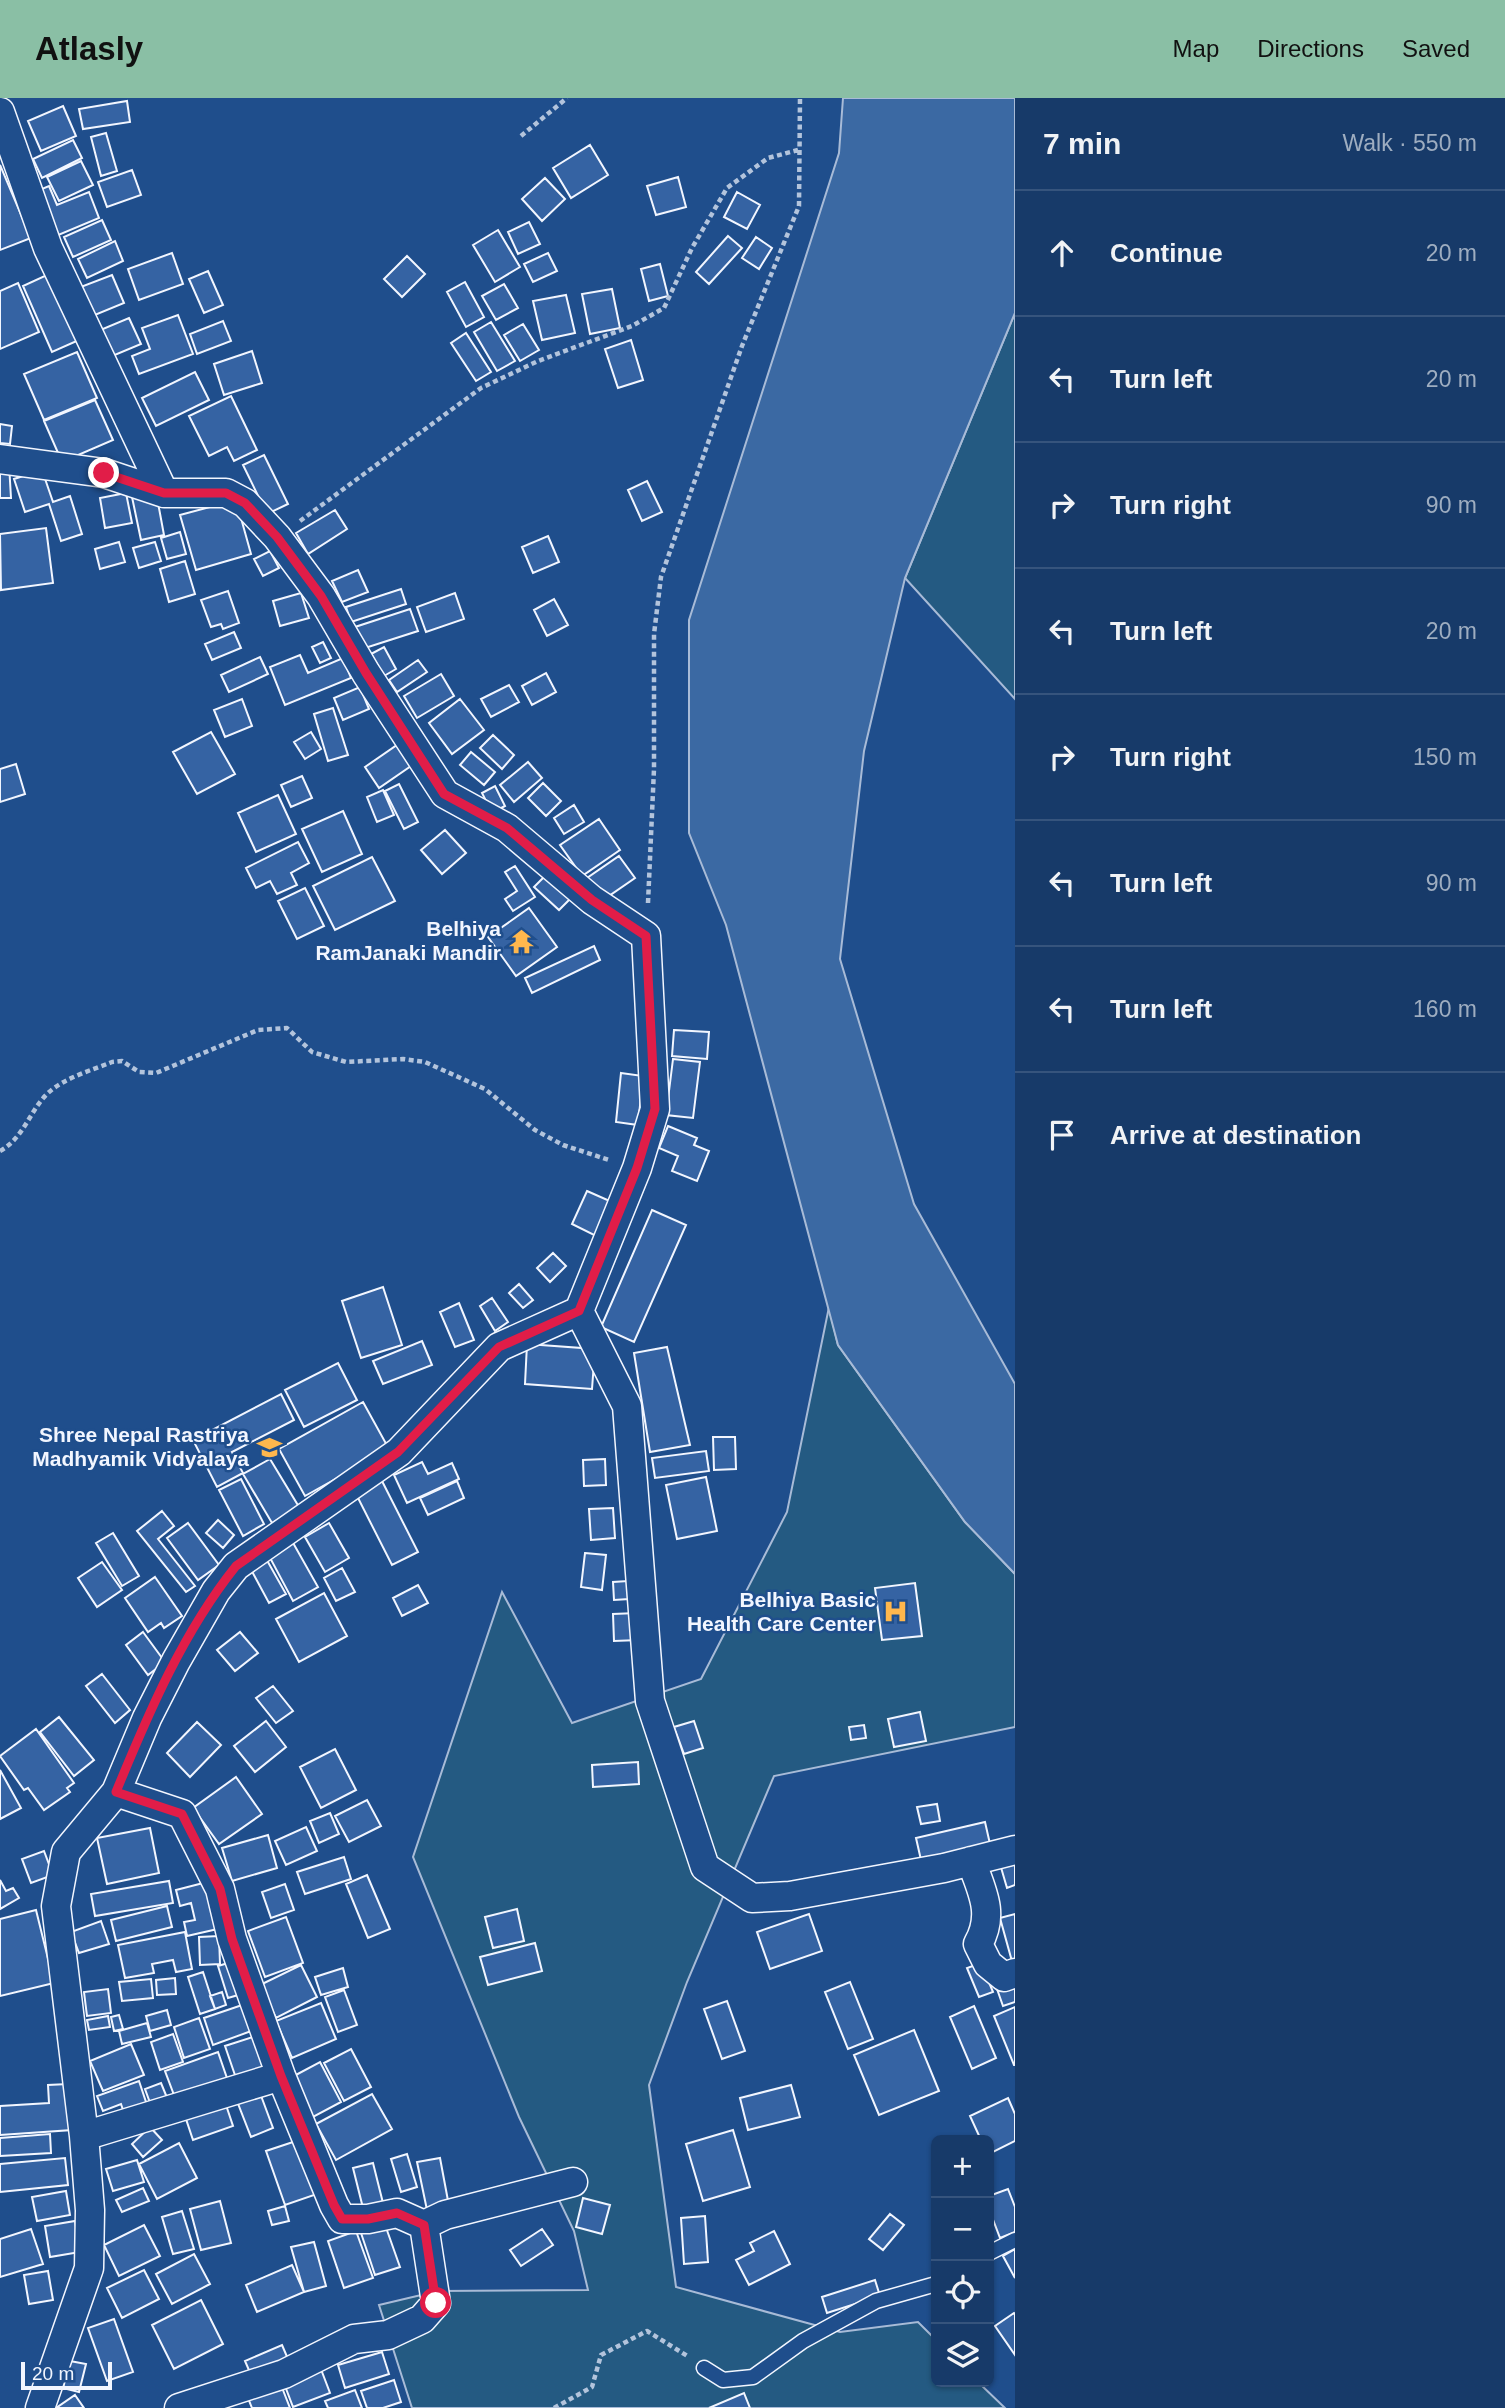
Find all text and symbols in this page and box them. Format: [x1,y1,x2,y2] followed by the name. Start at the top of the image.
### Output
[35,30,143,67] text: Atlasly
[1173,35,1219,62] text: Map
[1257,35,1364,62] text: Directions
[1402,35,1470,62] text: Saved
[1043,127,1121,160] text: 7 min
[1342,130,1477,156] text: Walk · 550 m
[1043,234,1081,272] icon: ahead
[1110,238,1223,268] text: Continue
[1426,240,1477,266] text: 20 m
[1043,360,1081,398] icon: left
[1110,364,1212,394] text: Turn left
[1426,366,1477,392] text: 20 m
[88,457,119,488] route end
[1043,486,1081,524] icon: right
[1110,490,1231,520] text: Turn right
[1426,492,1477,518] text: 90 m
[1043,612,1081,650] icon: left
[1110,616,1212,646] text: Turn left
[1426,618,1477,644] text: 20 m
[1043,738,1081,776] icon: right
[1110,742,1231,772] text: Turn right
[1413,744,1477,770] text: 150 m
[1043,864,1081,902] icon: left
[1110,868,1212,898] text: Turn left
[1426,870,1477,896] text: 90 m
[315,917,501,964] place label: Belhiya RamJanaki Mandir
[507,927,535,955] temple icon: Belhiya RamJanaki Mandir
[1043,990,1081,1028] icon: left
[1110,994,1212,1024] text: Turn left
[1413,996,1477,1022] text: 160 m
[1043,1116,1081,1154] icon: arrive
[1110,1120,1361,1150] text: Arrive at destination
[32,1423,249,1470] place label: Shree Nepal Rastriya Madhyamik Vidyalaya
[255,1433,283,1461] school or university icon: Shree Nepal Rastriya Madhyamik Vidyalaya
[687,1588,876,1635] place label: Belhiya Basic Health Care Center
[882,1598,910,1626] hospital icon: Belhiya Basic Health Care Center
[931,2135,994,2387] map controls
[931,2135,994,2198] button: +
[931,2198,994,2261] button: −
[931,2261,994,2324] button: locate
[420,2287,451,2318] route start
[931,2324,994,2387] button: layers
[21,2359,112,2391] scale bar
[32,2363,74,2384] text: 20 m

